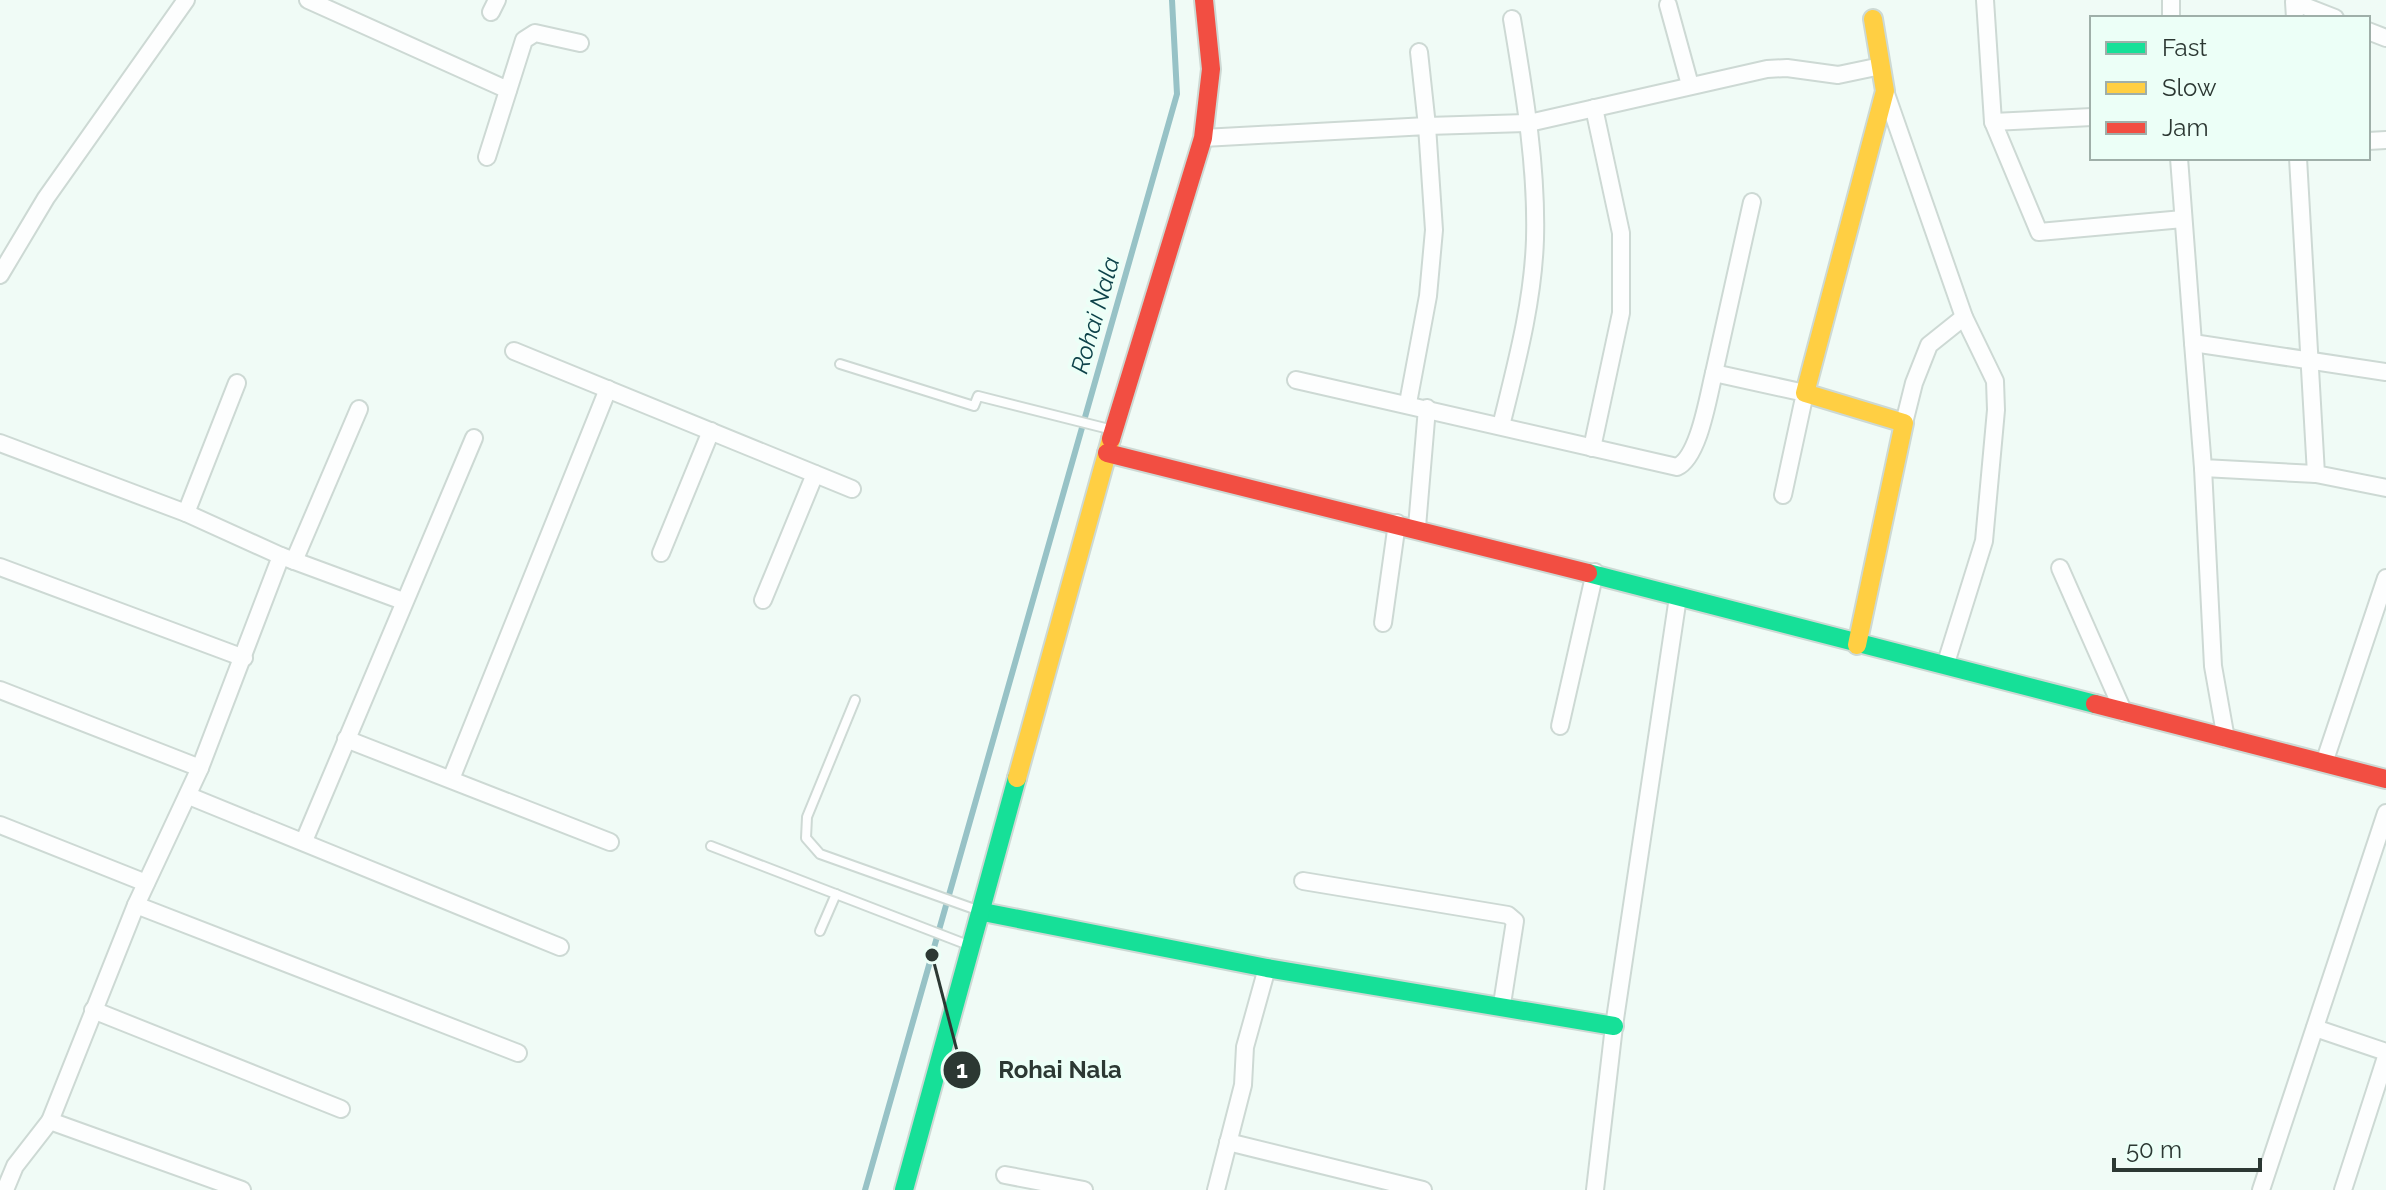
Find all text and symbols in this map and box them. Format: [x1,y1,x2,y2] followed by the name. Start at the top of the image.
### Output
[2090,16,2370,160] legend
[2162,33,2207,62] text: Fast
[2162,73,2217,102] text: Slow
[2162,113,2208,142] text: Jam
[1065,253,1125,377] water label: Rohai Nala
[942,1046,1138,1094] callout: Rohai Nala
[956,1055,968,1084] text: 1
[998,1055,1122,1084] text: Rohai Nala
[2114,1122,2260,1172] scale bar
[2126,1135,2182,1164] text: 50 m

